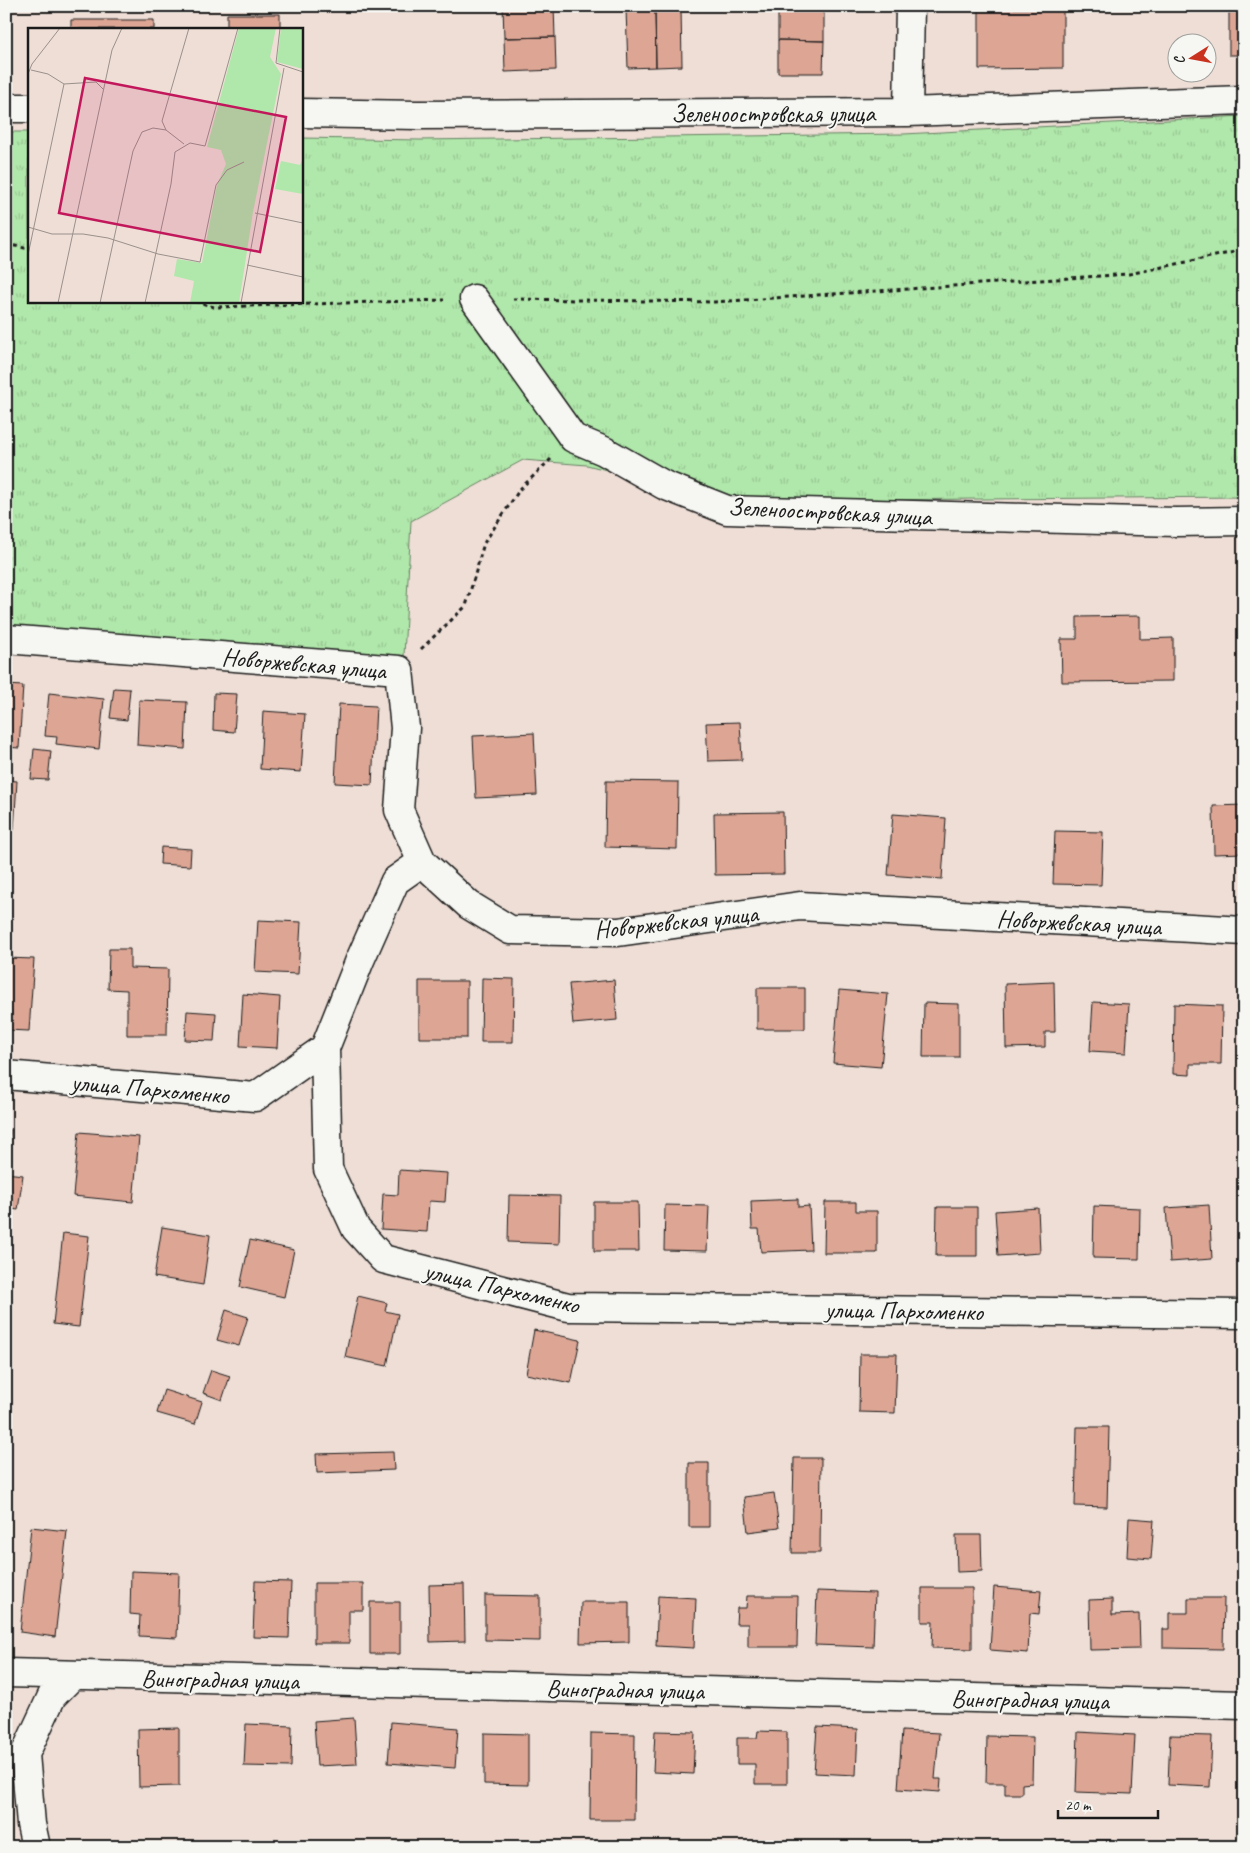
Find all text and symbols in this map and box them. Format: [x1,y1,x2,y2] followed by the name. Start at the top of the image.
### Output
[28,28,302,302] inset map
[1168,32,1218,82] north arrow
[1170,53,1189,65] text: С
[671,98,877,130] street label: Зеленоостровская улица
[727,491,935,533] street label: Зеленоостровская улица
[221,641,389,687] street label: Новоржевская улица
[593,897,762,947] street label: Новоржевская улица
[996,903,1164,943] street label: Новоржевская улица
[68,1066,231,1112] street label: улица Пархоменко
[419,1254,584,1322] street label: улица Пархоменко
[823,1294,984,1328] street label: улица Пархоменко
[141,1663,301,1697] street label: Виноградная улица
[546,1673,706,1707] street label: Виноградная улица
[951,1683,1111,1717] street label: Виноградная улица
[1058,1788,1158,1820] scale bar
[1065,1796,1092,1815] text: 20 m

